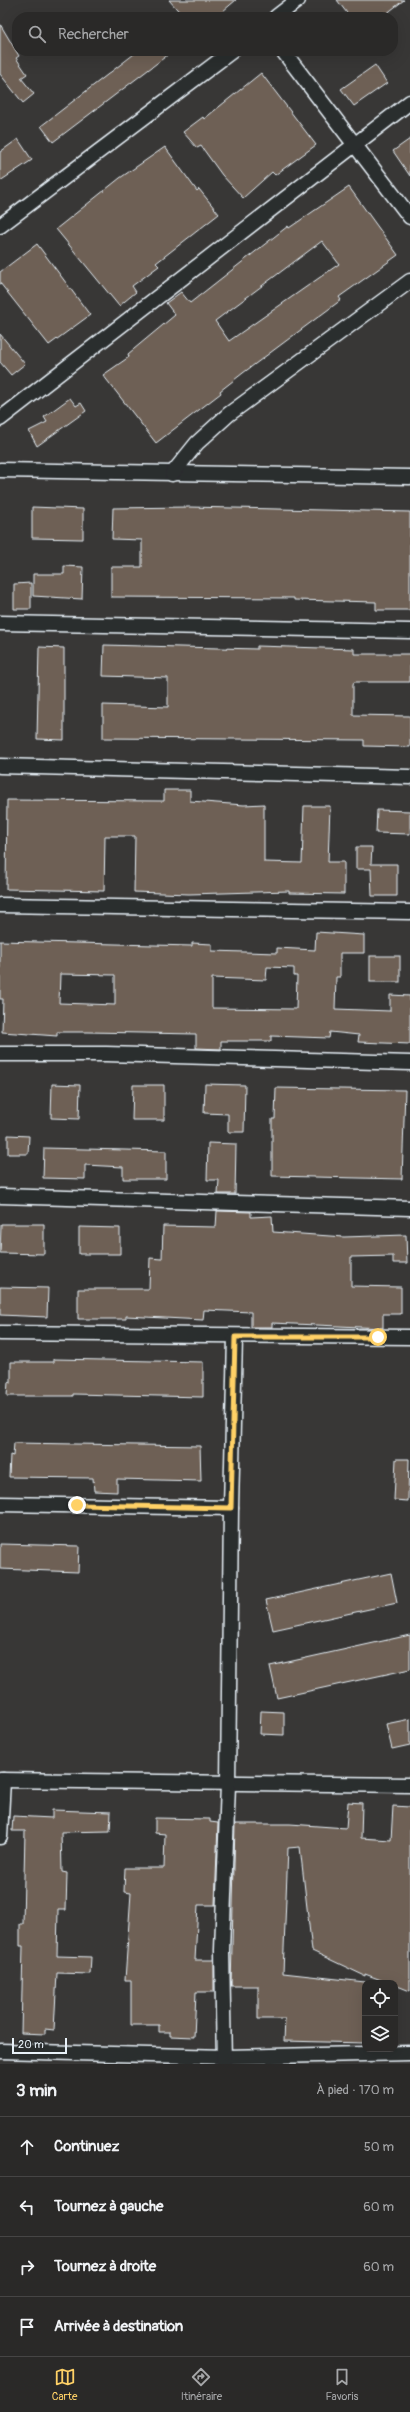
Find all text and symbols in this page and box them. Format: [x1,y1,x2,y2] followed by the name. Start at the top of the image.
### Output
[12,12,398,56] search box
[26,23,48,45] icon: search
[58,25,129,44] text: Rechercher
[369,1328,387,1346] route start
[68,1496,86,1514] route end
[362,1980,398,2052] map controls
[362,1980,398,2016] button: locate
[362,2016,398,2052] button: layers
[12,2036,67,2055] scale bar
[18,2038,44,2051] text: 20 m
[16,2080,57,2101] text: 3 min
[316,2082,394,2098] text: À pied · 170 m
[16,2136,38,2158] icon: ahead
[54,2137,119,2156] text: Continuez
[364,2139,394,2155] text: 50 m
[16,2196,38,2218] icon: left
[54,2197,164,2216] text: Tournez à gauche
[363,2199,394,2215] text: 60 m
[16,2256,38,2278] icon: right
[54,2257,156,2276] text: Tournez à droite
[363,2259,394,2275] text: 60 m
[16,2316,38,2338] icon: arrive
[54,2317,183,2336] text: Arrivée à destination
[52,2366,77,2403] tab: Carte
[181,2366,222,2403] tab: Itinéraire
[326,2366,358,2403] tab: Favoris

